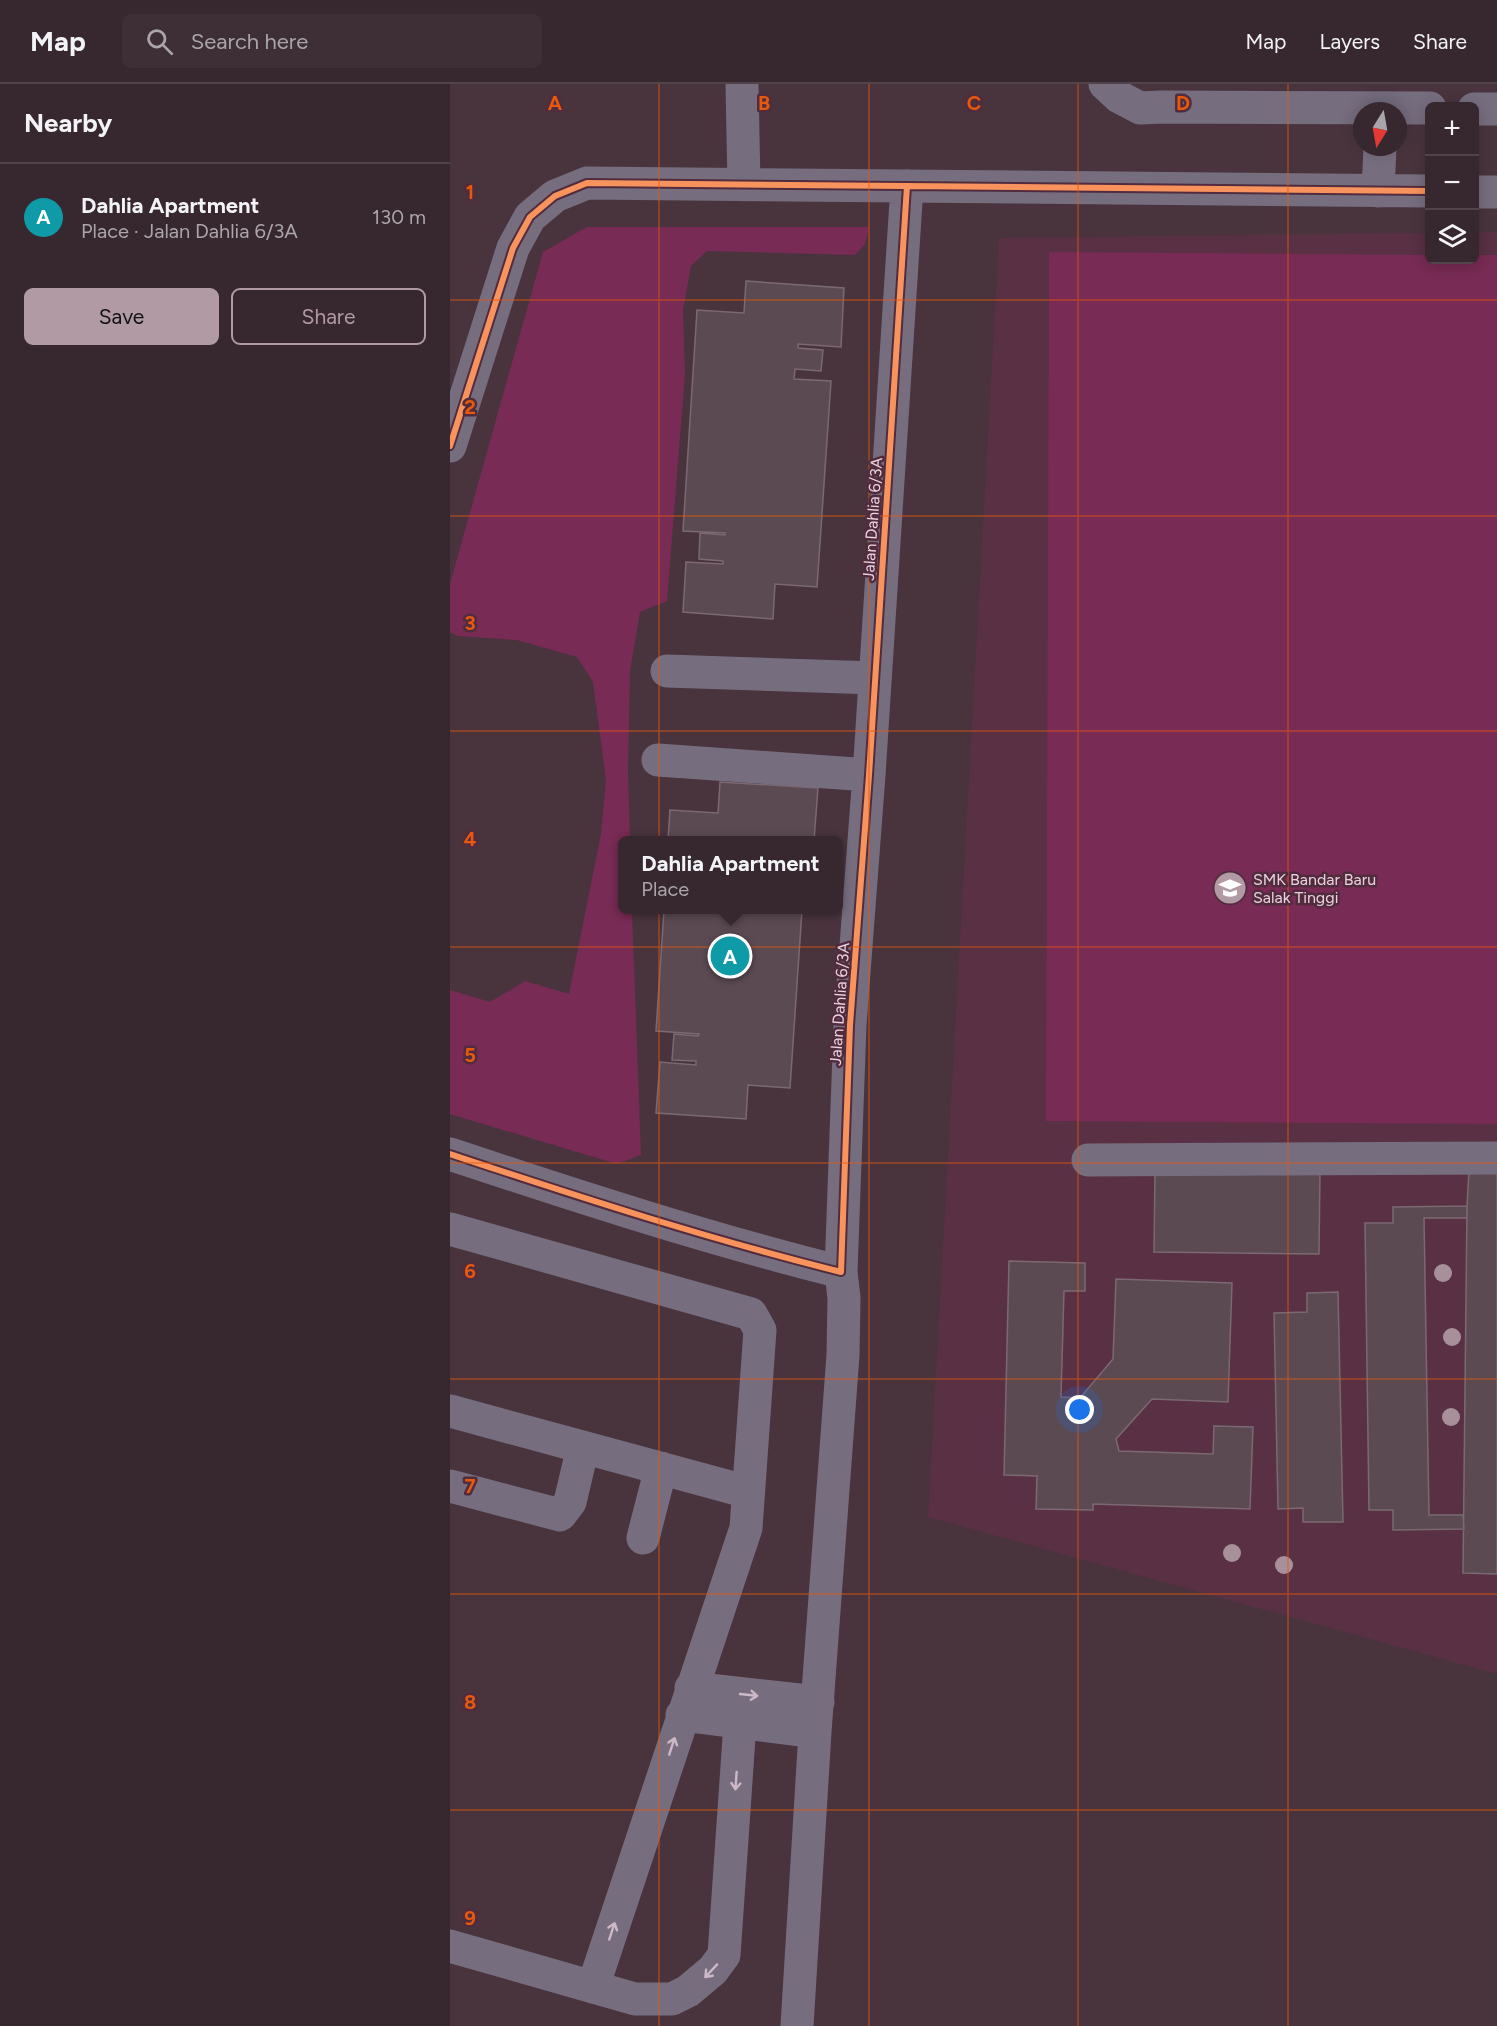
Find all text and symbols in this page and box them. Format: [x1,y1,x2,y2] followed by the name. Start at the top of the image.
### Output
[122,14,542,68] search box
[30,24,86,58] text: Map
[143,25,176,58] icon: search
[191,28,308,55] text: Search here
[1246,29,1286,54] text: Map
[1319,29,1380,54] text: Layers
[1413,29,1467,54] text: Share
[548,91,563,115] text: A
[758,91,770,115] text: B
[967,91,981,115] text: C
[1176,91,1190,115] text: D
[1353,102,1407,156] north arrow
[1425,102,1479,264] map controls
[1425,102,1479,156] button: +
[24,107,112,139] text: Nearby
[1425,156,1479,210] button: −
[466,180,474,204] text: 1
[81,192,259,219] text: Dahlia Apartment
[36,205,51,229] text: A
[372,205,426,229] text: 130 m
[1425,210,1479,264] button: layers
[81,219,298,243] text: Place · Jalan Dahlia 6/3A
[24,288,219,345] button: Save
[231,288,426,345] button: Share
[464,395,476,419] text: 2
[859,457,886,581] street label: Jalan Dahlia 6/3A
[464,611,476,635] text: 3
[464,827,477,851] text: 4
[618,836,843,914] popup
[641,850,820,877] text: Dahlia Apartment
[1212,870,1248,906] school or university icon: SMK Bandar Baru Salak Tinggi
[1253,870,1376,907] place label: SMK Bandar Baru Salak Tinggi
[641,877,689,901] text: Place
[710,934,750,978] pin: A
[826,942,853,1066] street label: Jalan Dahlia 6/3A
[464,1043,476,1067] text: 5
[464,1259,476,1283] text: 6
[1065,1395,1094,1424] your location
[464,1474,476,1498] text: 7
[739,1689,759,1700] one-way arrow
[464,1690,476,1714] text: 8
[668,1737,679,1756] one-way arrow
[730,1770,741,1790] one-way arrow
[464,1906,476,1930] text: 9
[607,1922,618,1941] one-way arrow
[704,1963,718,1978] one-way arrow

